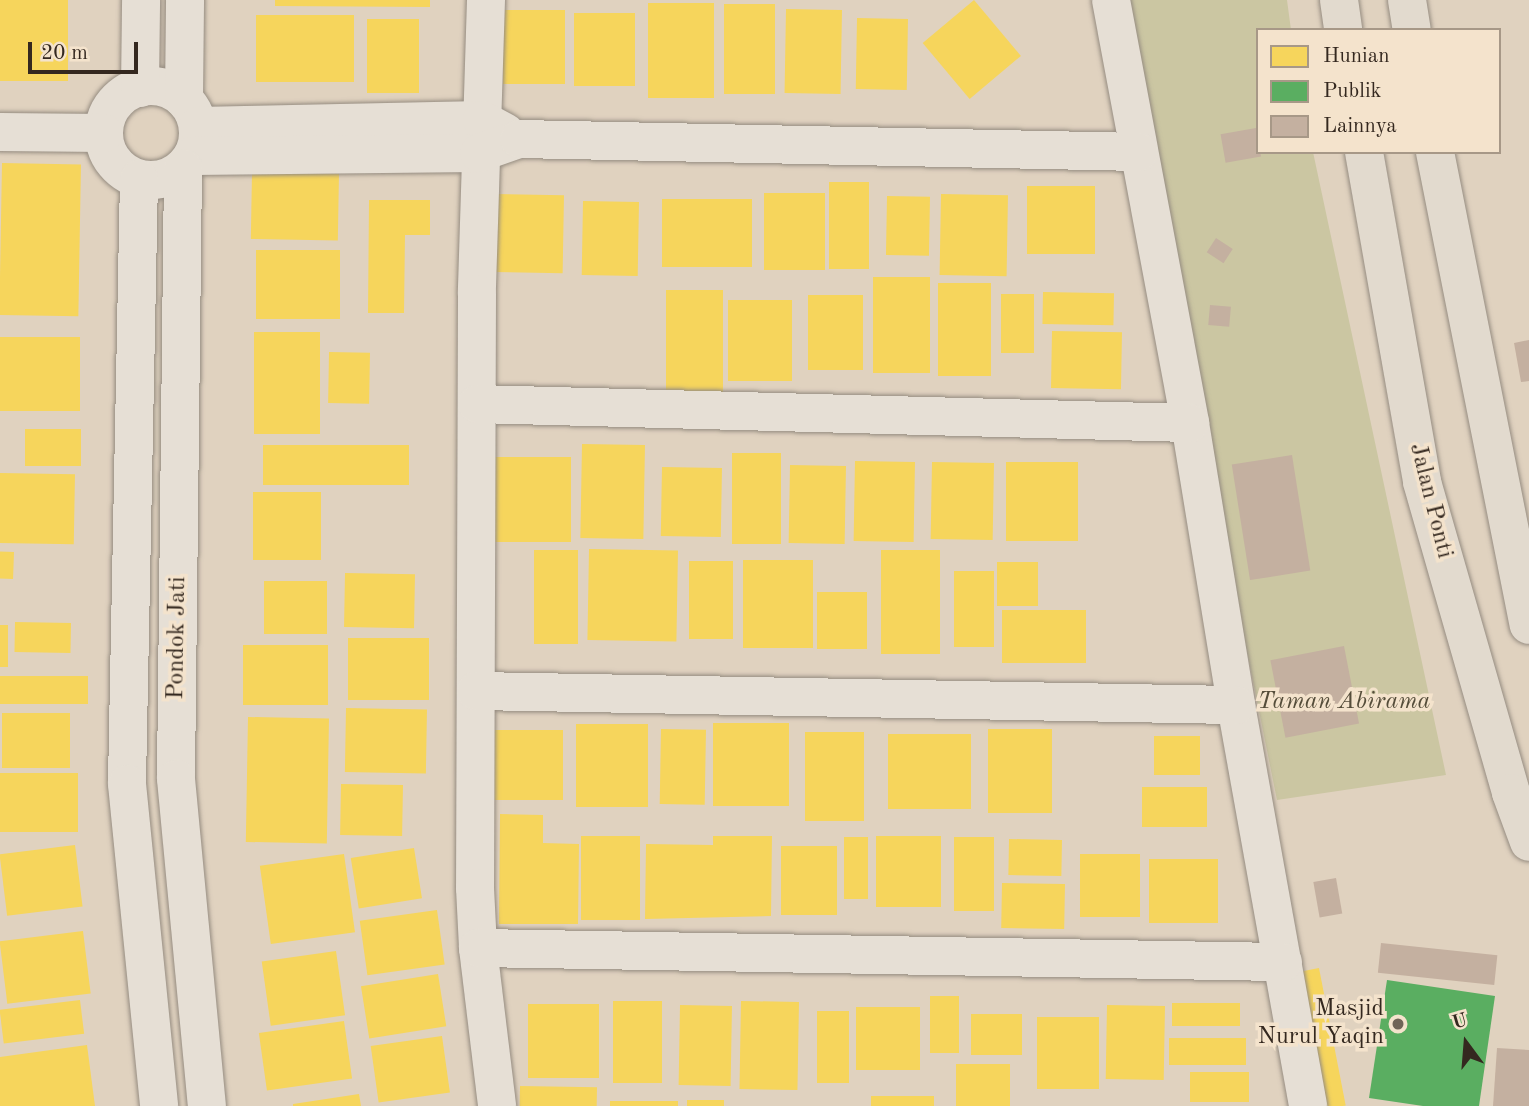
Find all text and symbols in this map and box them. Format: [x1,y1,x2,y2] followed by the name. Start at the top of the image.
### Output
[32,28,142,72] scale bar
[1256,28,1501,154] legend
[41,43,88,64] text: 20 m
[1323,46,1390,67] text: Hunian
[1323,81,1382,102] text: Publik
[1323,116,1397,137] text: Lainnya
[1402,440,1458,562] street label: Jalan Ponti
[163,576,193,700] street label: Pondok Jati
[1258,689,1430,717] park label: Taman Abirama
[1258,996,1384,1052] place label: Masjid Nurul Yaqin
[1431,1008,1501,1078] north arrow
[1450,1011,1470,1034] text: U
[1390,1016,1406,1032] marker: Masjid Nurul Yaqin

